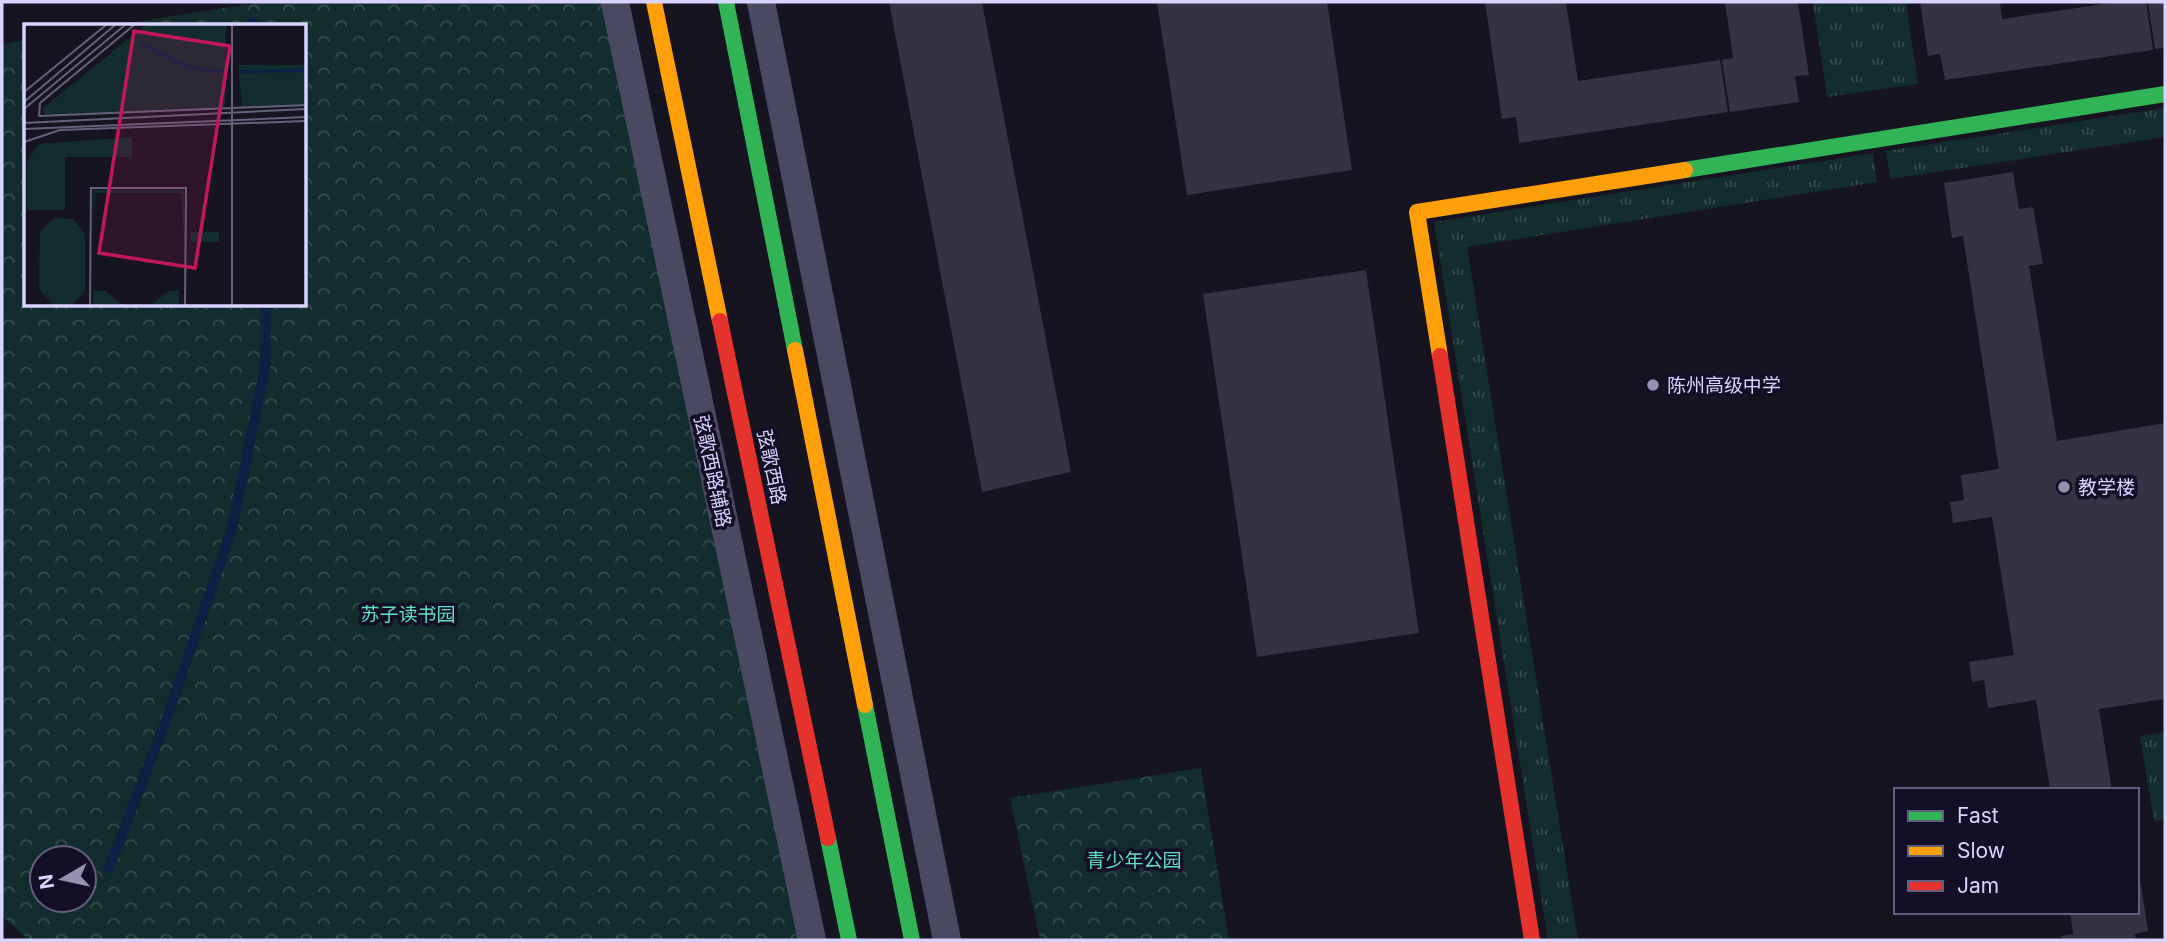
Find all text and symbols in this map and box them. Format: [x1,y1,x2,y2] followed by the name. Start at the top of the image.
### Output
[24,24,306,306] inset map
[1667,374,1781,397] place label: 陈州高级中学
[1645,377,1661,393] marker: 陈州高级中学
[689,413,736,529] street label: 弦歌西路辅路
[752,428,791,507] street label: 弦歌西路
[2078,476,2135,499] place label: 教学楼
[2056,479,2072,495] marker: 教学楼
[360,603,456,626] park label: 苏子读书园
[1894,788,2139,914] legend
[1957,803,1999,828] text: Fast
[1957,838,2005,863] text: Slow
[28,844,98,914] north arrow
[1086,849,1182,872] park label: 青少年公园
[34,873,59,891] text: N
[1957,873,1999,898] text: Jam

